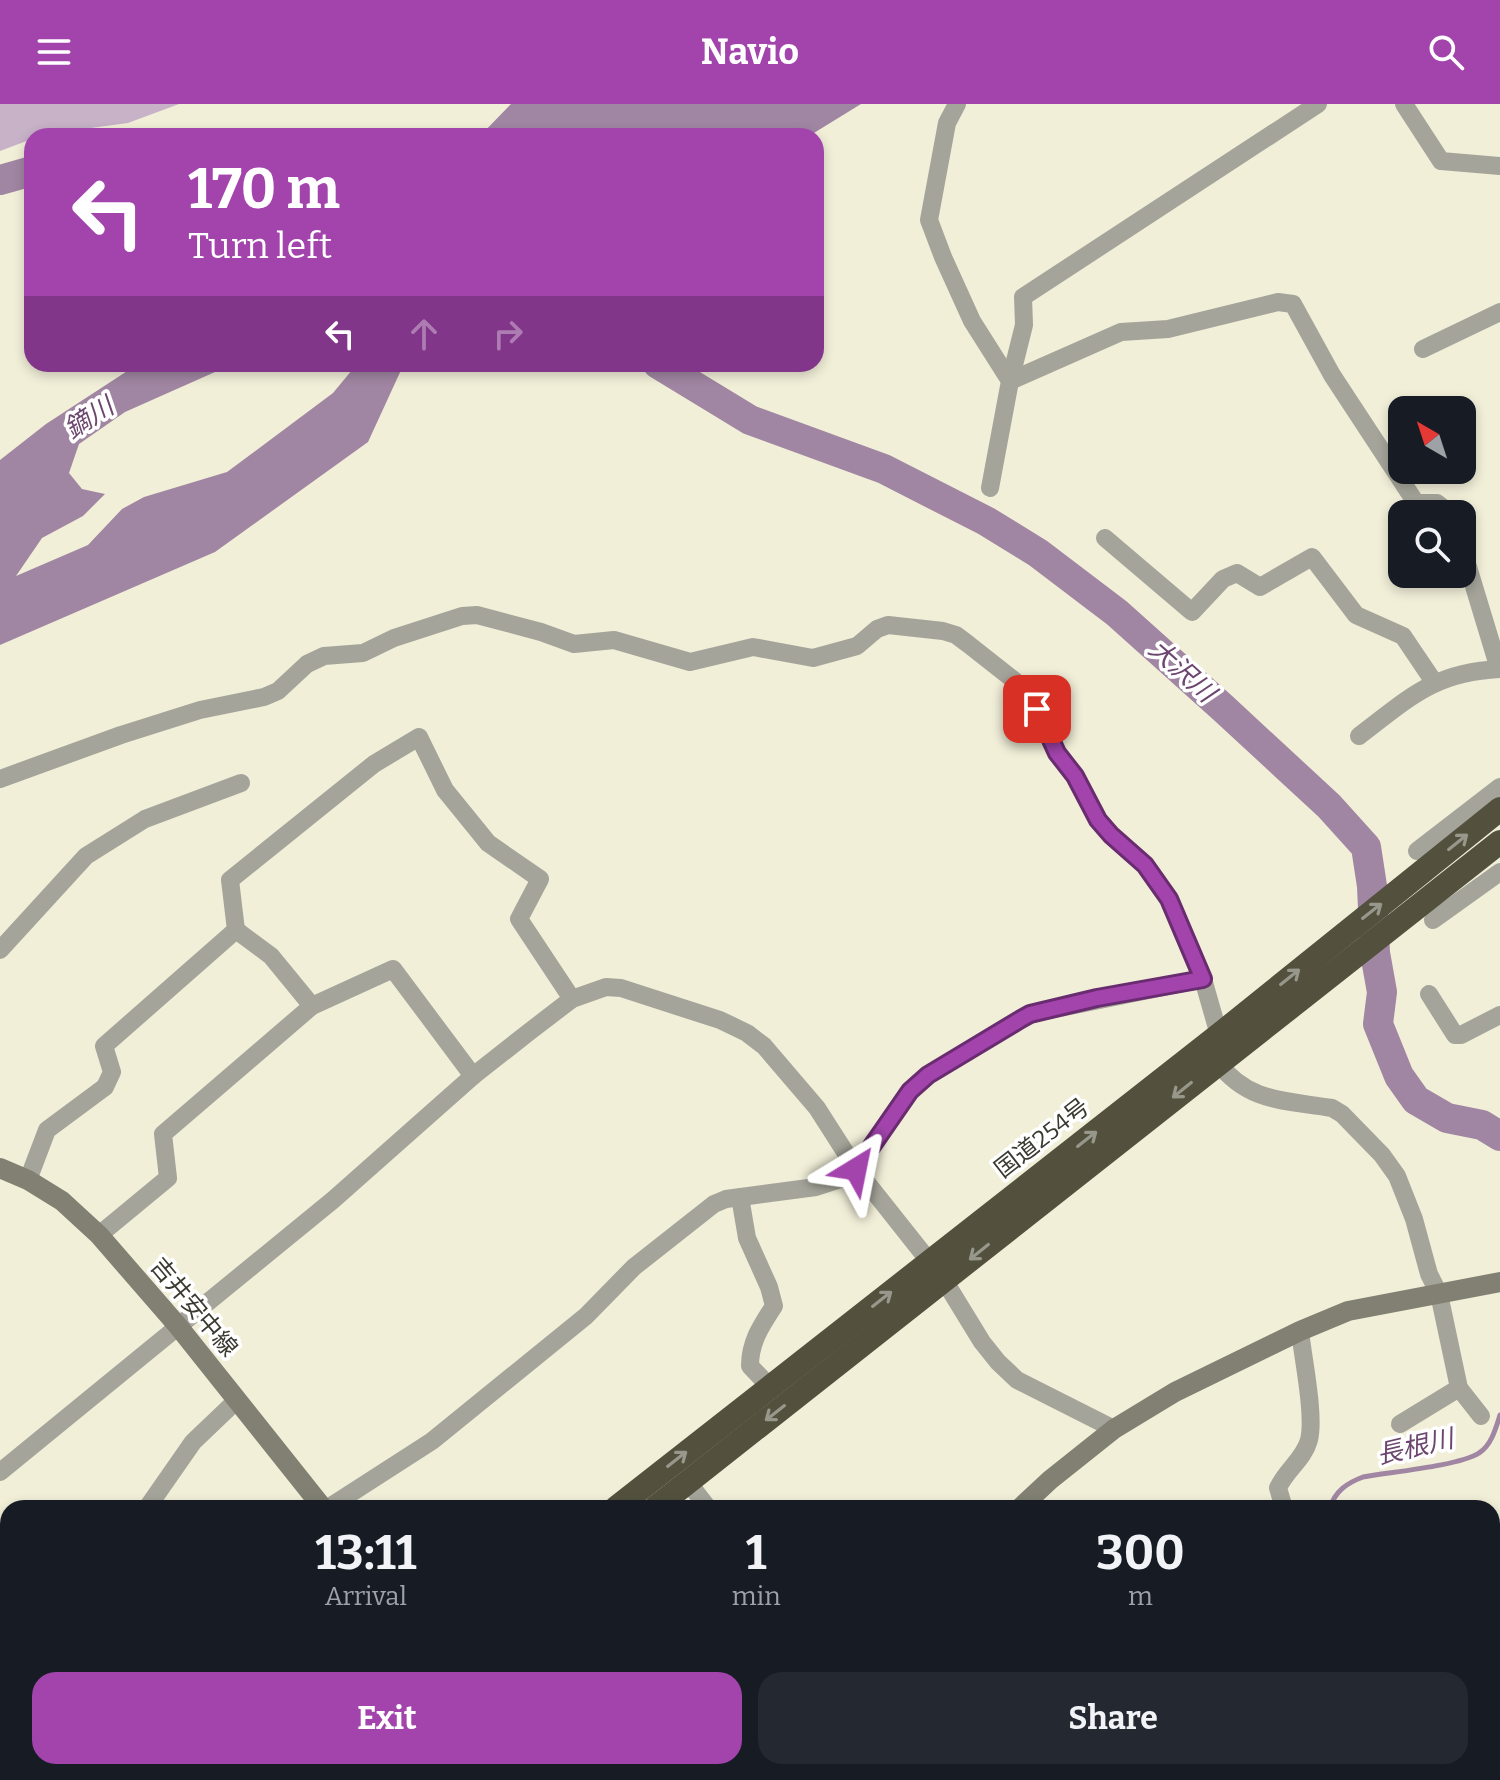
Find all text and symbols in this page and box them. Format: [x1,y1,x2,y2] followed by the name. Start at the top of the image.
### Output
[32,30,76,74] icon: menu
[701,30,799,74] text: Navio
[1424,30,1468,74] icon: search
[188,156,340,223] text: 170 m
[56,160,160,264] icon: left
[188,224,332,268] text: Turn left
[318,312,362,356] icon: left
[402,312,446,356] icon: ahead
[486,312,530,356] icon: right
[59,389,122,445] water label: 鏑川
[1388,396,1476,484] north arrow
[1388,396,1476,588] map controls
[1388,500,1476,588] button: search
[1143,633,1224,711] water label: 大沢川
[1003,675,1071,743] pin
[1015,687,1059,731] icon: arrive
[1447,834,1468,851] one-way arrow
[1361,902,1382,920] one-way arrow
[1279,968,1300,986] one-way arrow
[1172,1081,1193,1099] one-way arrow
[989,1093,1095,1183] street label: 国道254号
[814,1127,898,1211] position arrow
[1076,1130,1097,1147] one-way arrow
[969,1244,990,1261] one-way arrow
[145,1252,243,1362] street label: 吉井安中線
[871,1291,892,1308] one-way arrow
[765,1405,786,1422] one-way arrow
[1374,1422,1459,1471] water label: 長根川
[666,1451,688,1468] one-way arrow
[315,1524,416,1582] text: 13:11
[746,1524,767,1582] text: 1
[1096,1524,1185,1582] text: 300
[325,1581,407,1612] text: Arrival
[732,1581,781,1612] text: min
[1128,1581,1153,1612] text: m
[32,1672,742,1764] button: Exit
[758,1672,1468,1764] button: Share

